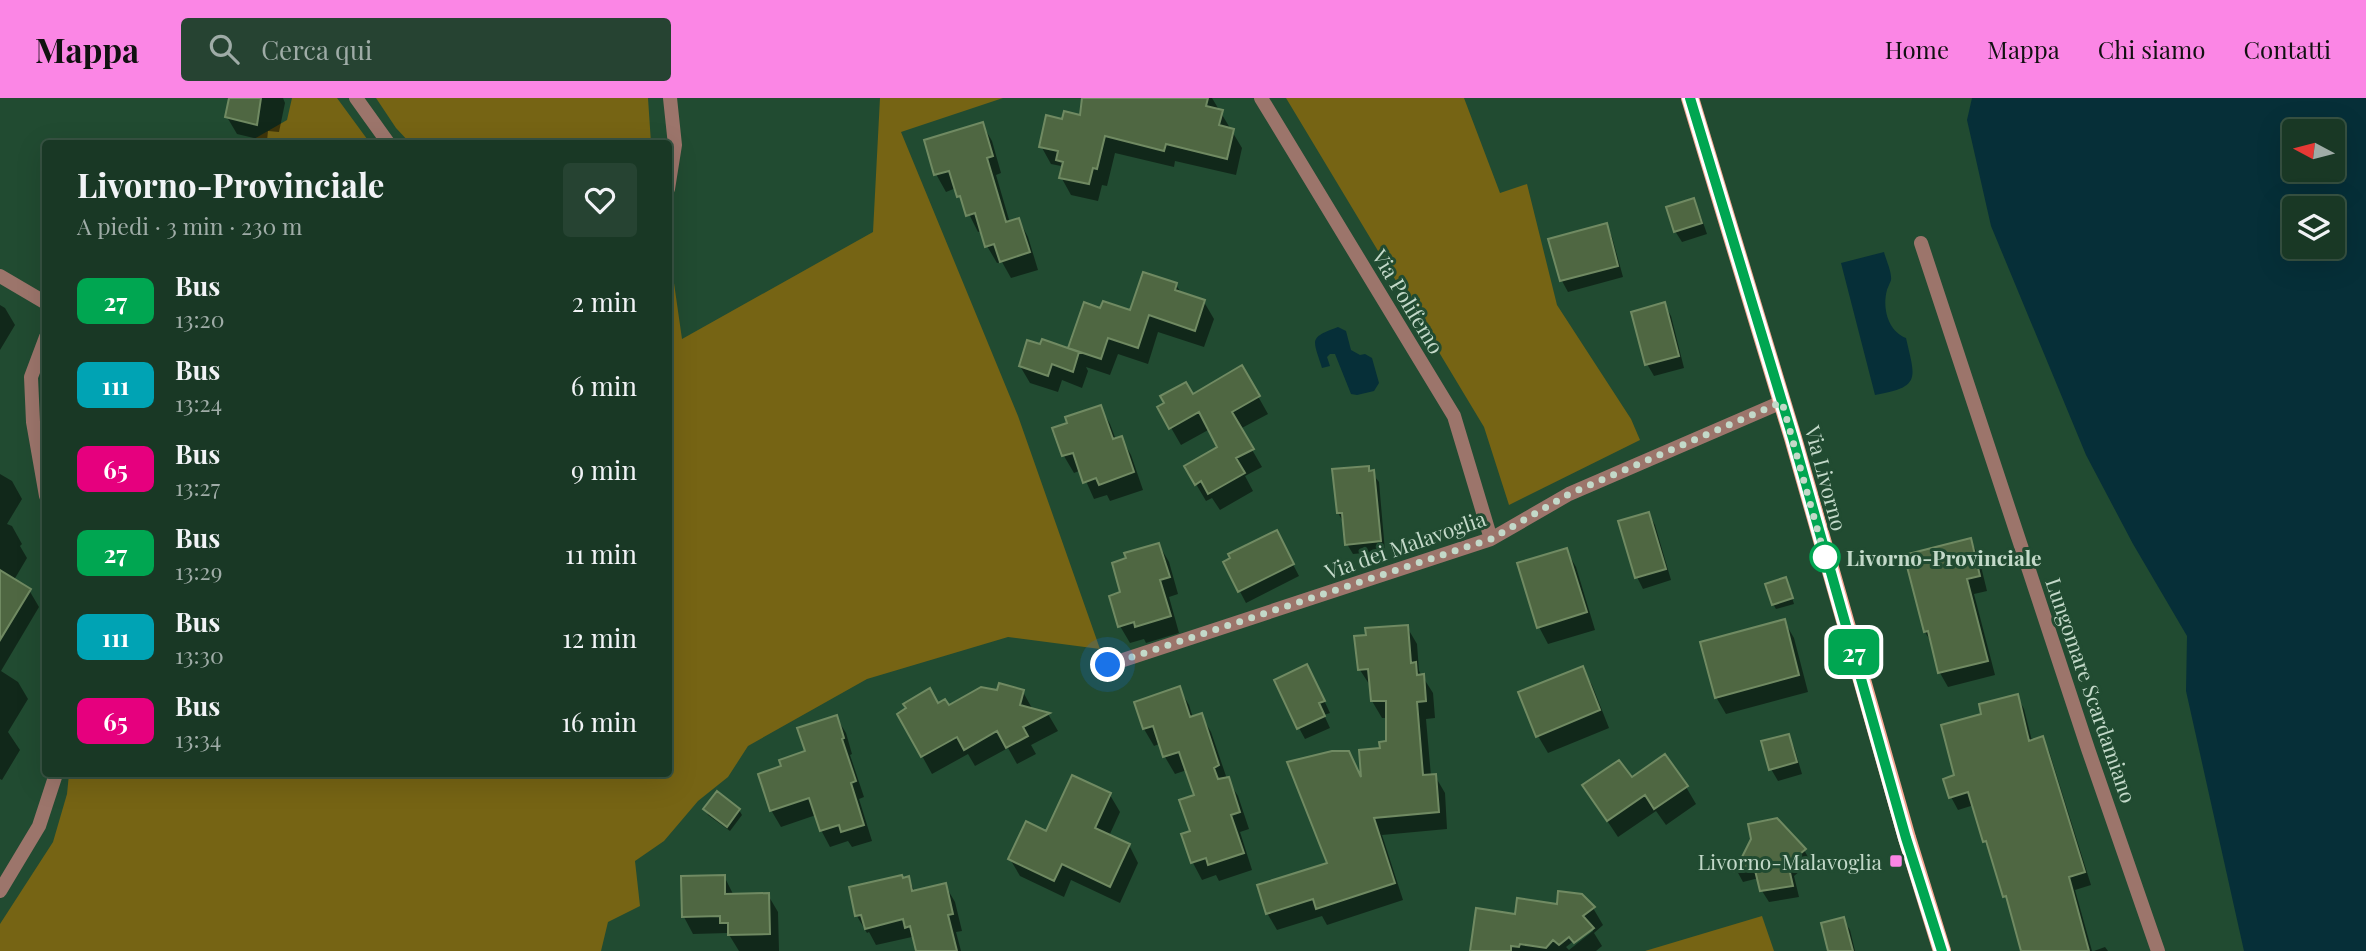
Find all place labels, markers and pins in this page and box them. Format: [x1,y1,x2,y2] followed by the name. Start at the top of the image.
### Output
[1810,542,1840,572] marker: Livorno-Provinciale
[1846,543,2042,571] place label: Livorno-Provinciale
[1698,847,1883,875] place label: Livorno-Malavoglia
[1888,853,1904,869] marker: Livorno-Malavoglia

